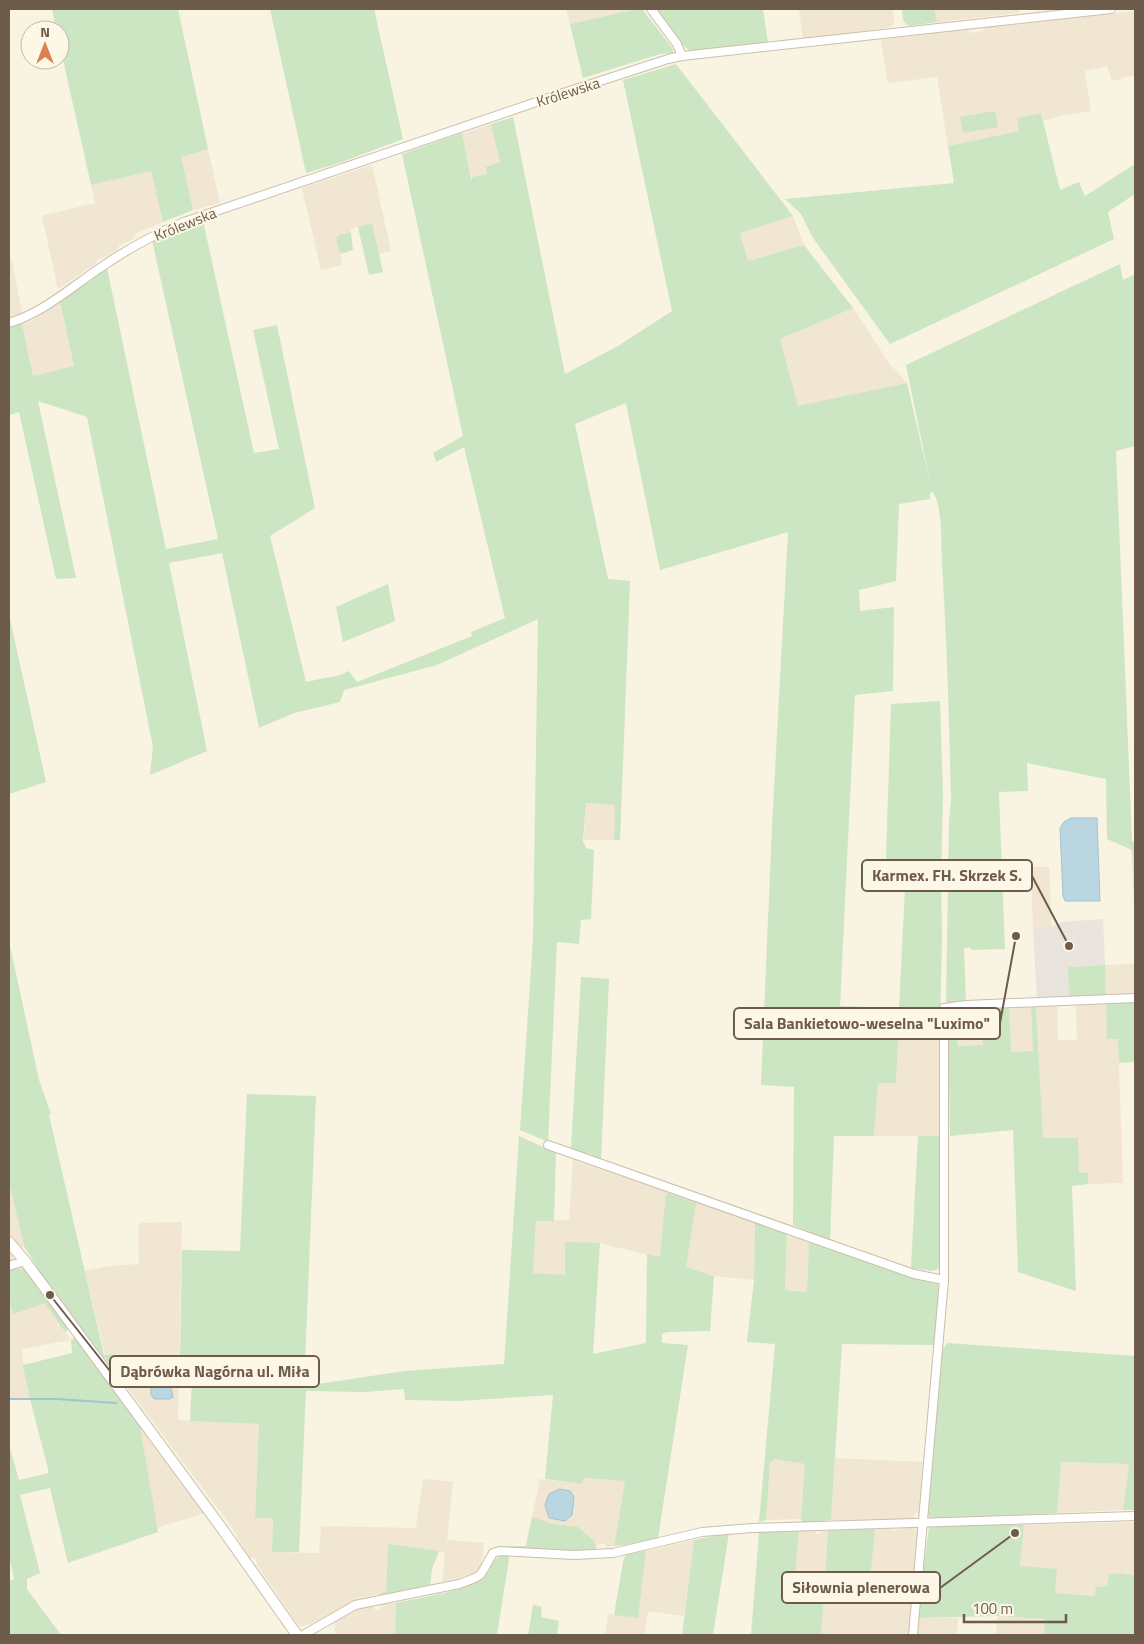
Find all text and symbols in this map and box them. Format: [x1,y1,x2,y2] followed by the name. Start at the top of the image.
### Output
[20,20,70,70] north arrow
[40,21,50,42] text: N
[533,71,603,113] street label: Królewska
[150,201,220,247] street label: Królewska
[862,860,1032,891] callout: Karmex. FH. Skrzek S.
[872,863,1022,887] text: Karmex. FH. Skrzek S.
[734,1008,1000,1039] callout: Sala Bankietowo-weselna "Luximo"
[744,1011,990,1035] text: Sala Bankietowo-weselna "Luximo"
[110,1356,319,1387] callout: Dąbrówka Nagórna ul. Miła
[120,1359,310,1383] text: Dąbrówka Nagórna ul. Miła
[782,1572,940,1603] callout: Siłownia plenerowa
[792,1575,930,1599] text: Siłownia plenerowa
[964,1592,1066,1624] scale bar
[972,1597,1013,1620] text: 100 m

